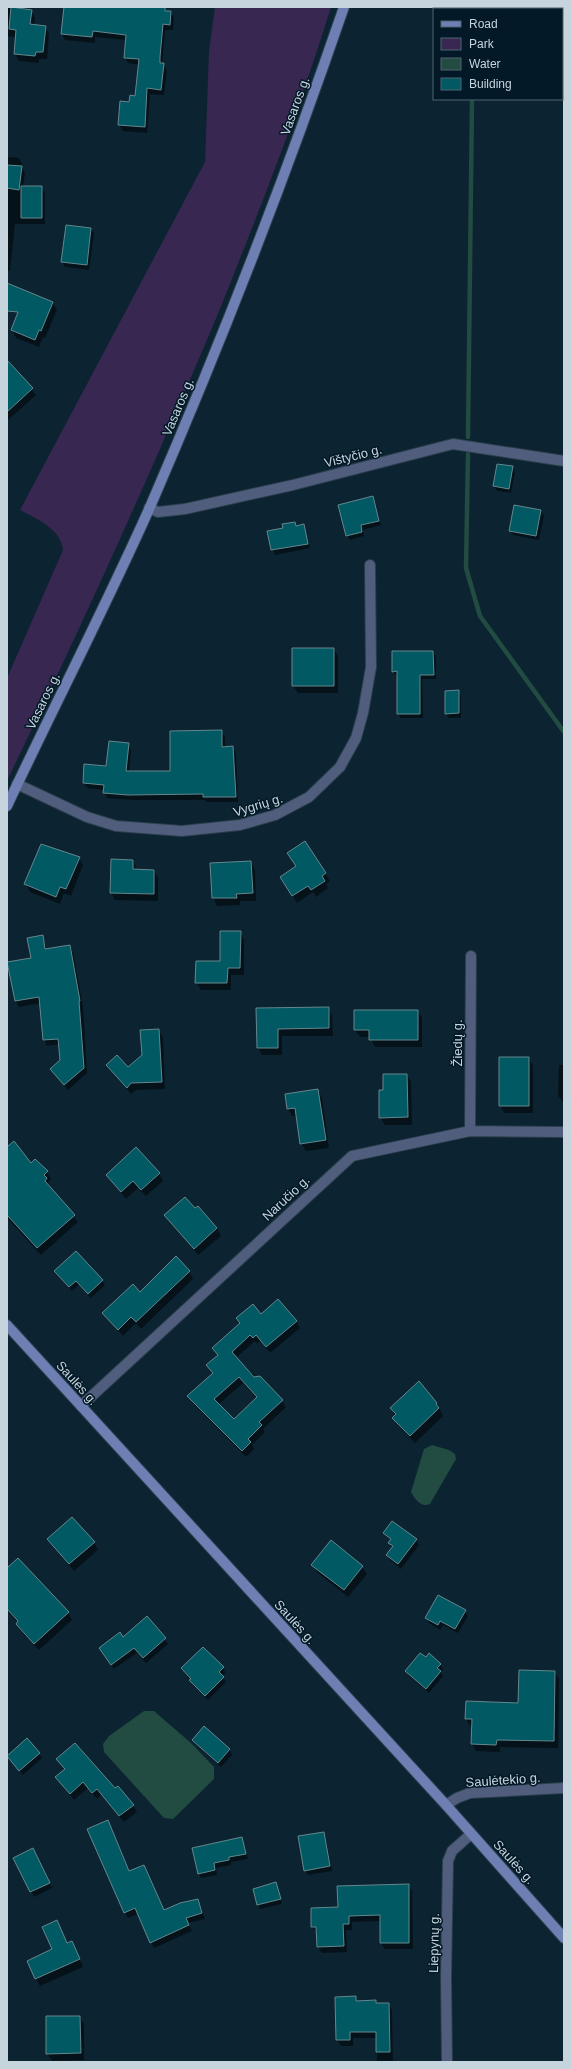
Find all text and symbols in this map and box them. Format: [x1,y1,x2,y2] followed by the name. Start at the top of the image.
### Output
[433,8,563,100] legend
[469,17,498,31] text: Road
[469,37,495,51] text: Park
[469,57,501,71] text: Water
[277,75,313,137] street label: Vasaros g.
[469,77,512,91] text: Building
[159,376,197,438] street label: Vasaros g.
[323,442,383,470] street label: Vištyčio g.
[23,670,63,732] street label: Vasaros g.
[232,790,284,820] street label: Vygrių g.
[450,1020,465,1066] street label: Žiedų g.
[259,1172,313,1224] street label: Naručio g.
[53,1358,101,1408] street label: Saulės g.
[271,1597,319,1647] street label: Saulės g.
[465,1770,541,1790] street label: Saulėtekio g.
[490,1837,538,1887] street label: Saulės g.
[426,1913,442,1973] street label: Liepynų g.

